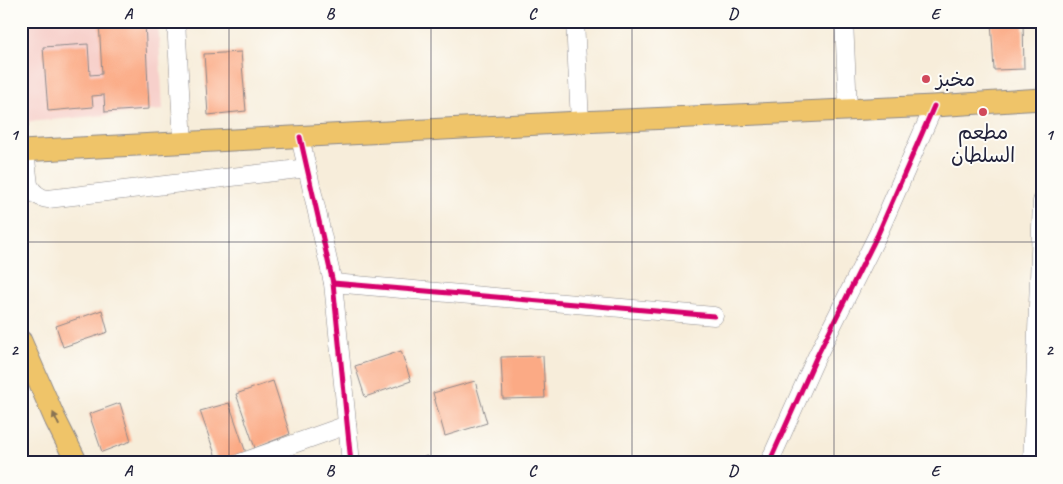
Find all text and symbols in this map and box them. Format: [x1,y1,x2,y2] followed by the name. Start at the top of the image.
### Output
[124,4,134,24] text: A
[326,4,336,24] text: B
[528,4,538,24] text: C
[728,4,739,24] text: D
[931,4,942,24] text: E
[934,67,975,92] place label: مخبز
[920,73,932,85] marker: مخبز
[977,106,989,118] marker: مطعم السلطان
[951,120,1015,168] place label: مطعم السلطان
[10,125,19,145] text: 1
[1045,125,1054,145] text: 1
[10,340,19,360] text: 2
[1045,340,1054,360] text: 2
[52,412,60,426] one-way arrow
[124,461,134,481] text: A
[326,461,336,481] text: B
[528,461,538,481] text: C
[728,461,739,481] text: D
[931,461,942,481] text: E

